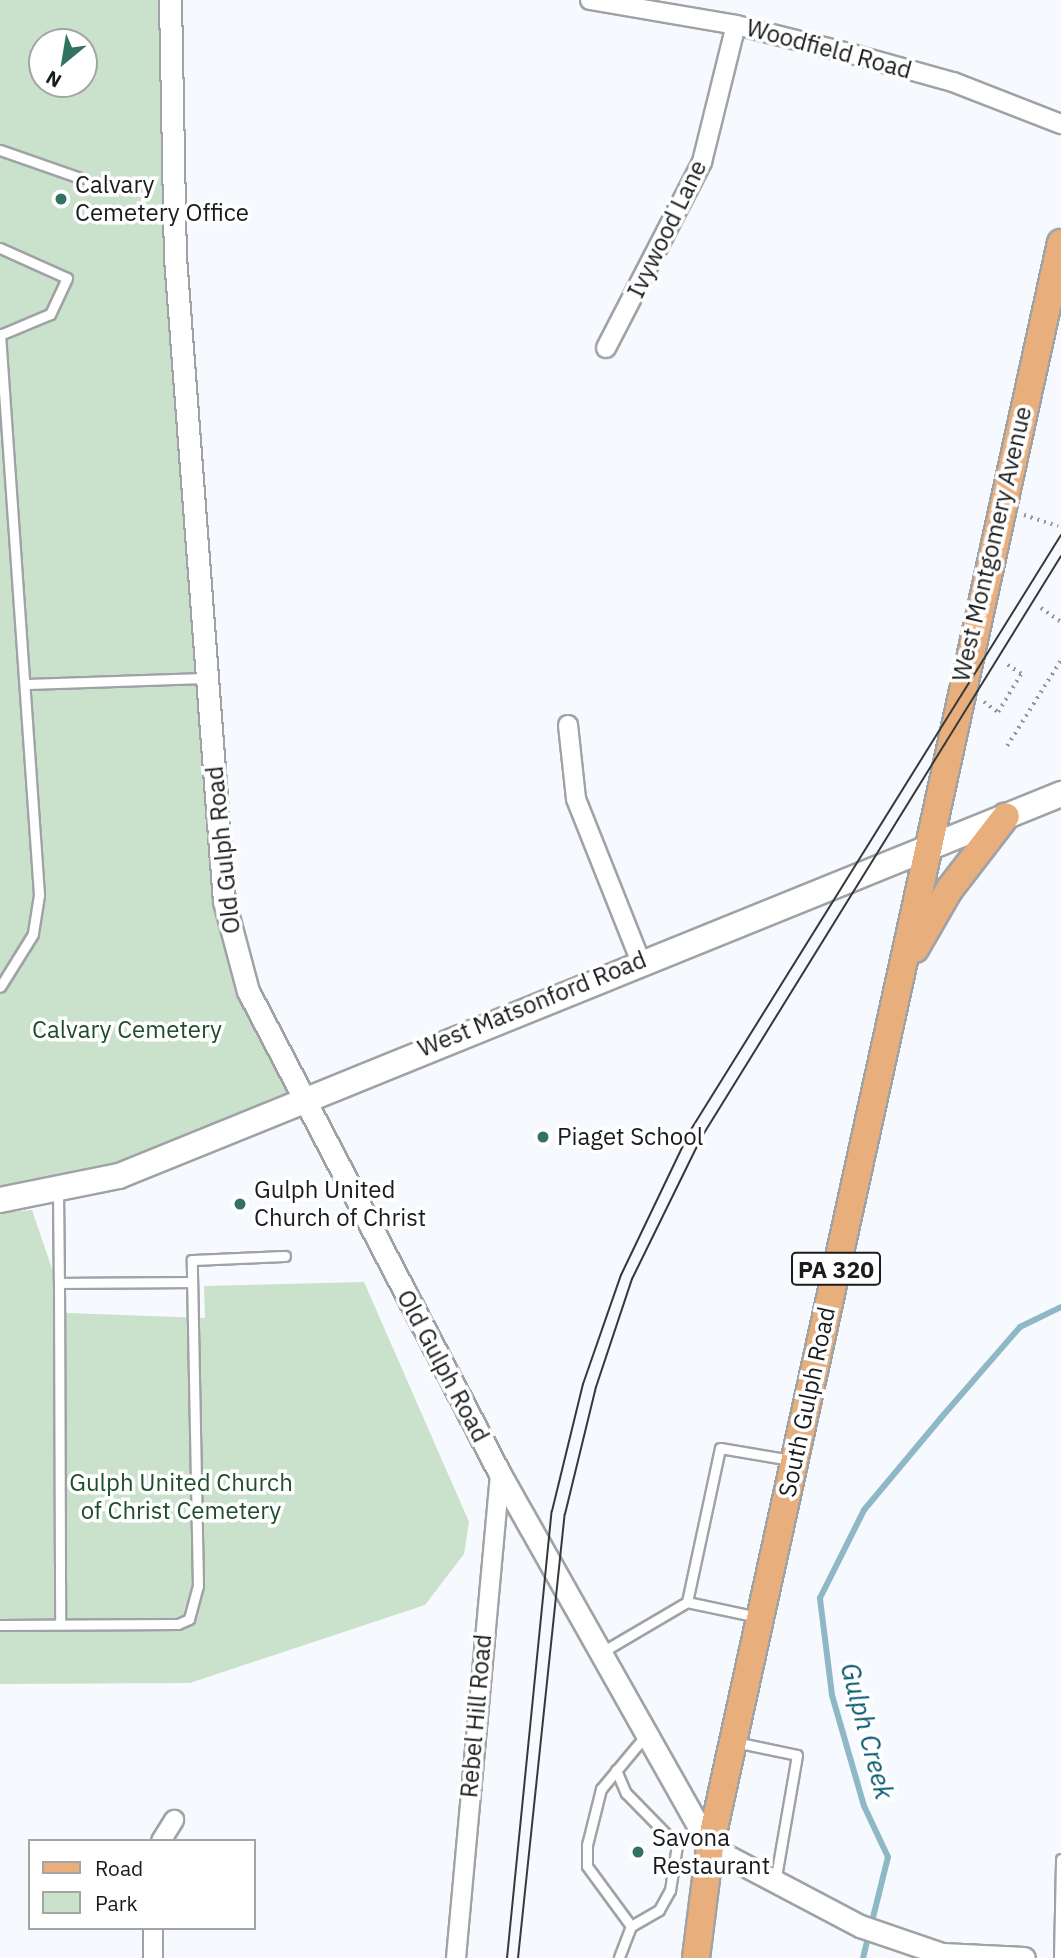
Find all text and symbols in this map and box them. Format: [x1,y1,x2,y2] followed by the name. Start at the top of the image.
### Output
[743,13,915,85] street label: Woodfield Road
[28,28,98,98] north arrow
[42,66,65,93] text: N
[621,155,713,303] street label: Ivywood Lane
[75,171,249,227] place label: Calvary Cemetery Office
[53,191,69,207] marker: Calvary Cemetery Office
[946,404,1038,684] street label: West Montgomery Avenue
[200,765,246,935] street label: Old Gulph Road
[414,945,650,1063] street label: West Matsonford Road
[32,1016,222,1044] park label: Calvary Cemetery
[557,1123,703,1151] place label: Piaget School
[535,1129,551,1145] marker: Piaget School
[254,1176,426,1232] place label: Gulph United Church of Christ
[232,1196,248,1212] marker: Gulph United Church of Christ
[790,1250,882,1288] road number: PA 320
[391,1285,495,1447] street label: Old Gulph Road
[773,1304,841,1500] street label: South Gulph Road
[69,1469,293,1525] park label: Gulph United Church of Christ Cemetery
[454,1633,498,1799] street label: Rebel Hill Road
[834,1660,900,1802] water label: Gulph Creek
[652,1824,770,1880] place label: Savona Restaurant
[28,1839,256,1930] legend
[630,1844,646,1860] marker: Savona Restaurant
[95,1854,143,1882] text: Road
[95,1889,138,1917] text: Park

